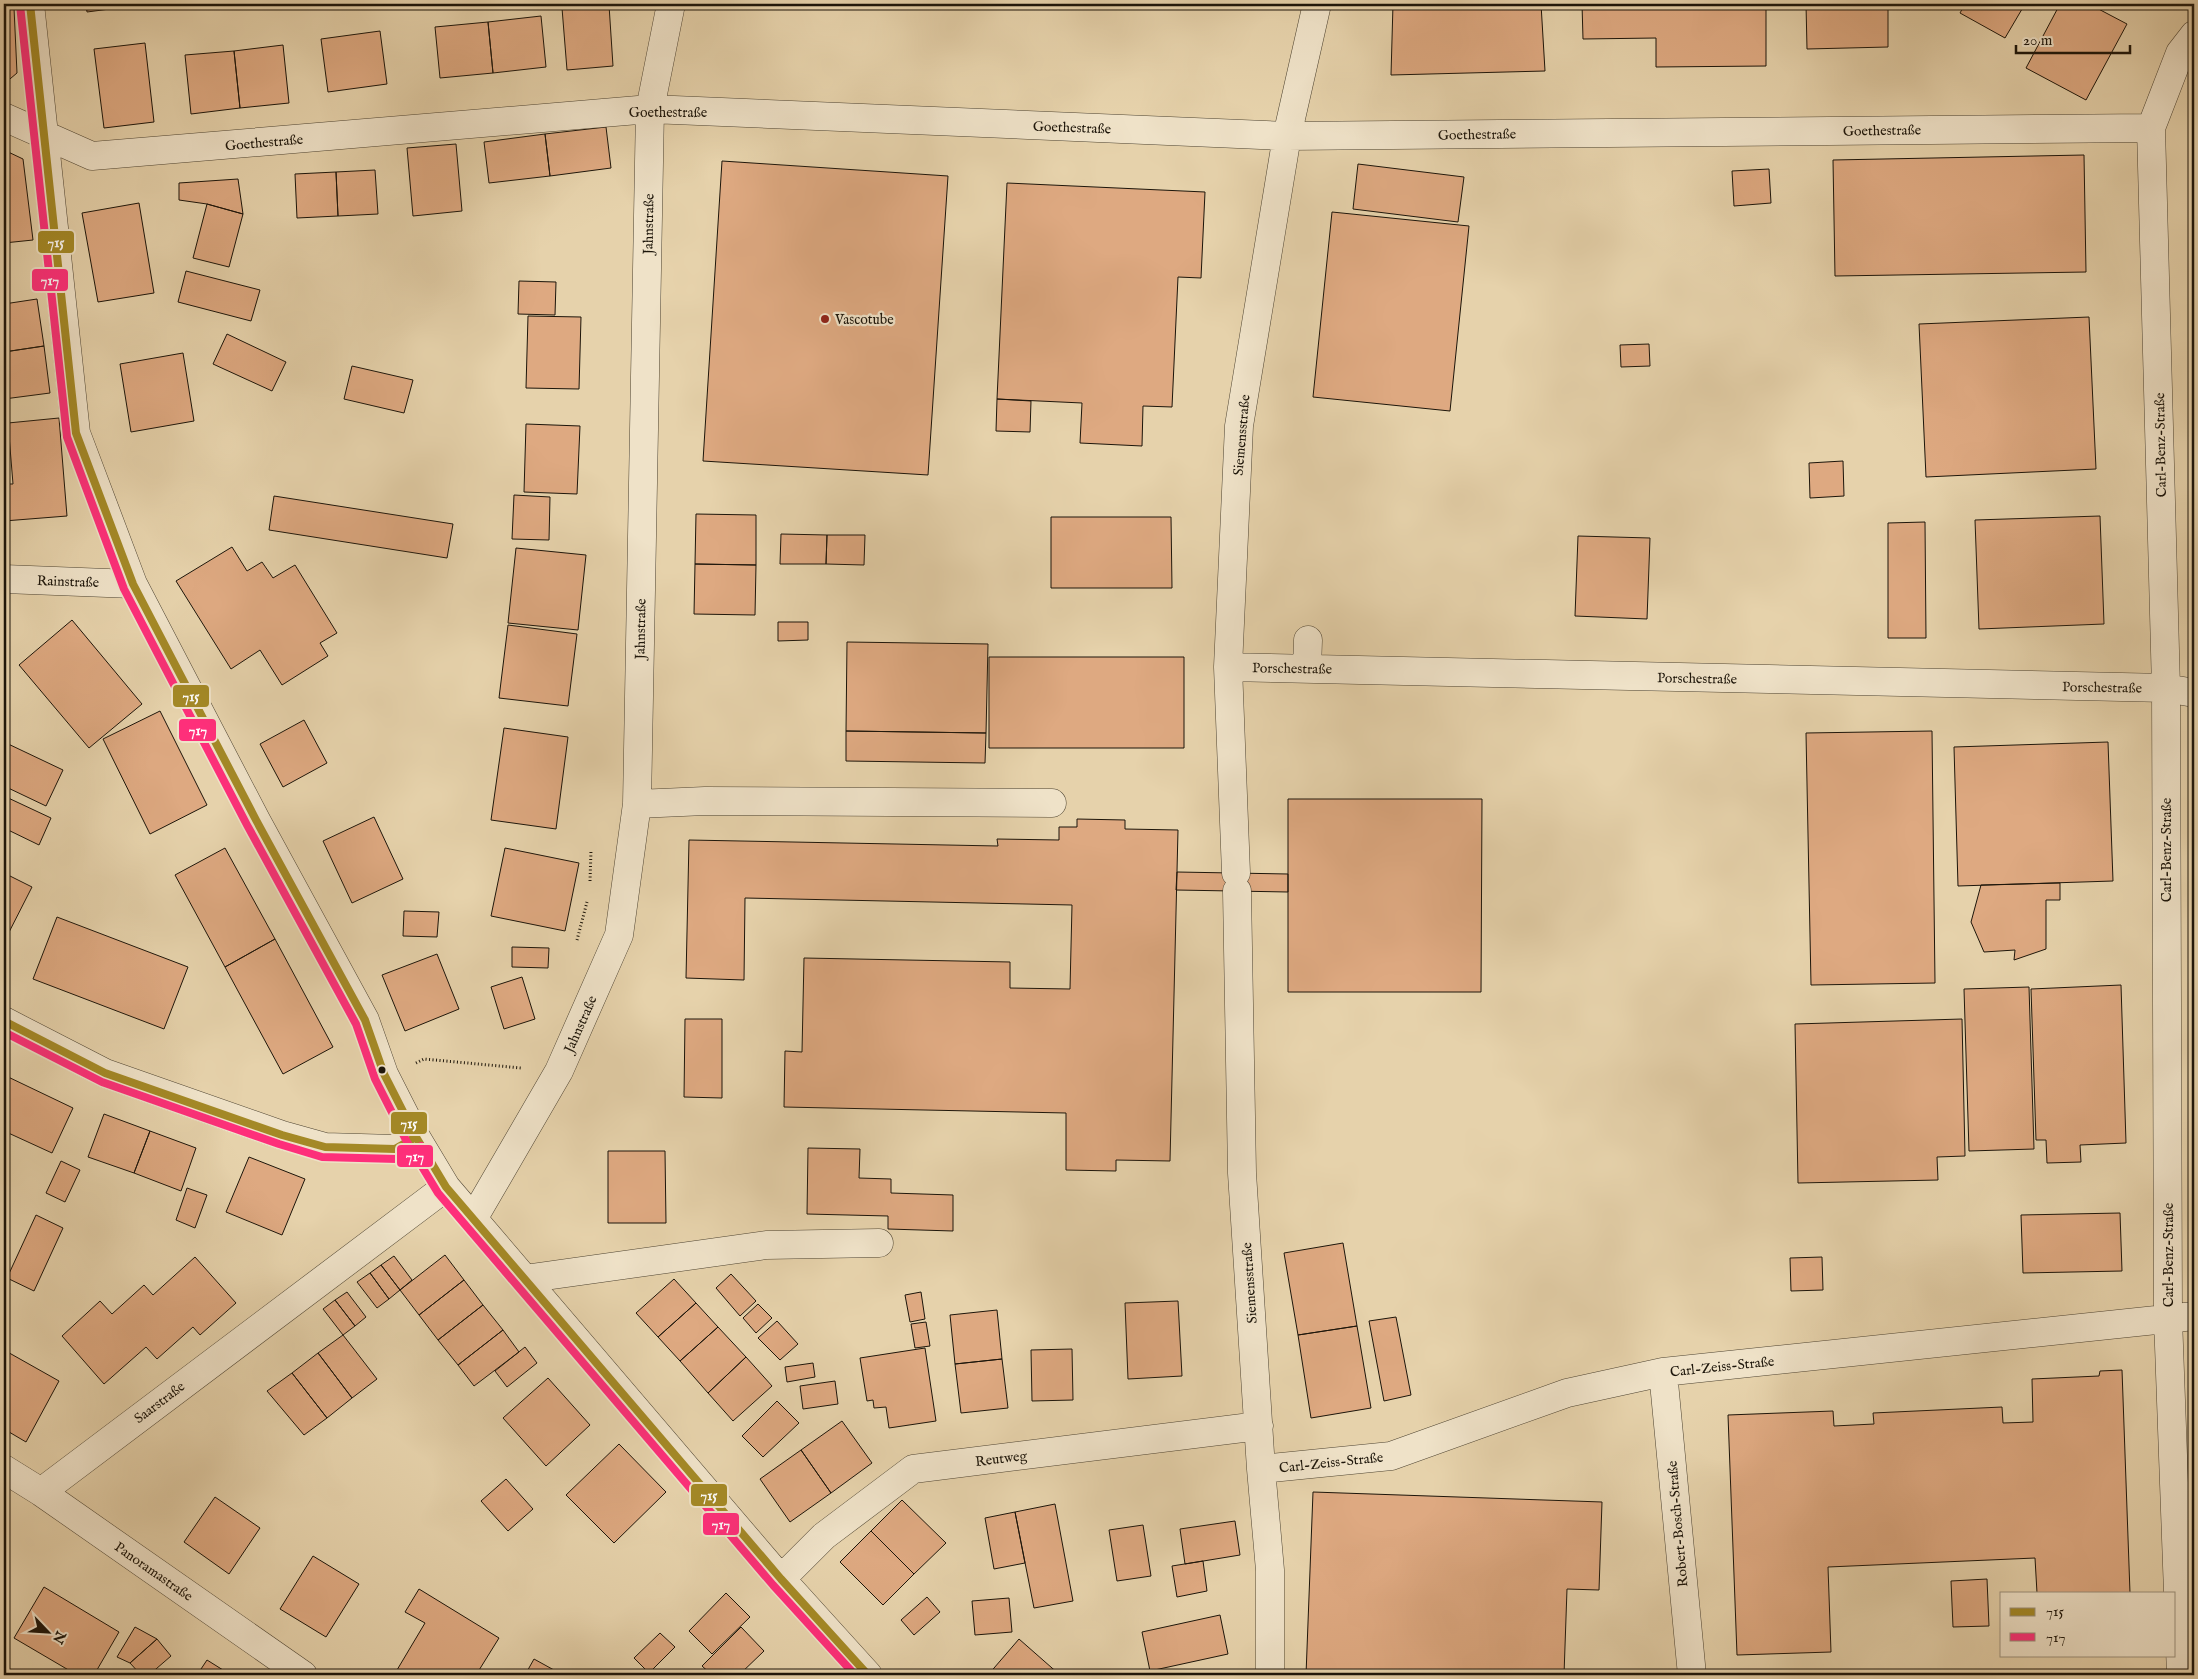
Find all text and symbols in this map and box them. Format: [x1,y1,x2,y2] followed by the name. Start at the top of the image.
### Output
[2016,22,2129,54] scale bar
[2023,31,2053,50] text: 20 m
[629,104,708,122] street label: Goethestraße
[1033,118,1112,138] street label: Goethestraße
[1843,121,1922,141] street label: Goethestraße
[1438,125,1517,145] street label: Goethestraße
[224,131,304,155] street label: Goethestraße
[639,193,659,257] street label: Jahnstraße
[37,230,75,254] line badge: 715
[48,234,64,252] text: 715
[31,268,69,292] line badge: 717
[41,272,60,290] text: 717
[834,311,894,329] place label: Vascotube
[819,313,831,325] marker: Vascotube
[2151,392,2171,497] street label: Carl-Benz-Straße
[1229,393,1255,476] street label: Siemensstraße
[36,572,100,592] street label: Rainstraße
[631,598,651,662] street label: Jahnstraße
[1252,659,1333,679] street label: Porschestraße
[1657,669,1738,689] street label: Porschestraße
[2062,678,2143,698] street label: Porschestraße
[172,684,210,708] line badge: 715
[183,688,199,706] text: 715
[178,718,217,742] line badge: 717
[189,722,208,740] text: 717
[2158,797,2176,902] street label: Carl-Benz-Straße
[559,992,602,1058] street label: Jahnstraße
[377,1065,387,1075] unlabelled marker
[390,1111,428,1135] line badge: 715
[401,1115,417,1133] text: 715
[396,1144,434,1168] line badge: 717
[406,1148,425,1166] text: 717
[2160,1202,2178,1307] street label: Carl-Benz-Straße
[1238,1241,1262,1324] street label: Siemensstraße
[1669,1353,1776,1381] street label: Carl-Zeiss-Straße
[131,1378,189,1428] street label: Saarstraße
[974,1447,1029,1471] street label: Reutweg
[1278,1449,1385,1477] street label: Carl-Zeiss-Straße
[1663,1459,1692,1588] street label: Robert-Bosch-Straße
[690,1483,728,1507] line badge: 715
[701,1487,717,1505] text: 715
[702,1512,740,1536] line badge: 717
[712,1516,731,1534] text: 717
[111,1538,197,1606] street label: Panoramastraße
[2000,1592,2176,1656] legend
[2046,1602,2065,1621] text: 715
[22,1606,72,1656] north arrow
[48,1627,70,1646] text: N
[2046,1628,2066,1647] text: 717

